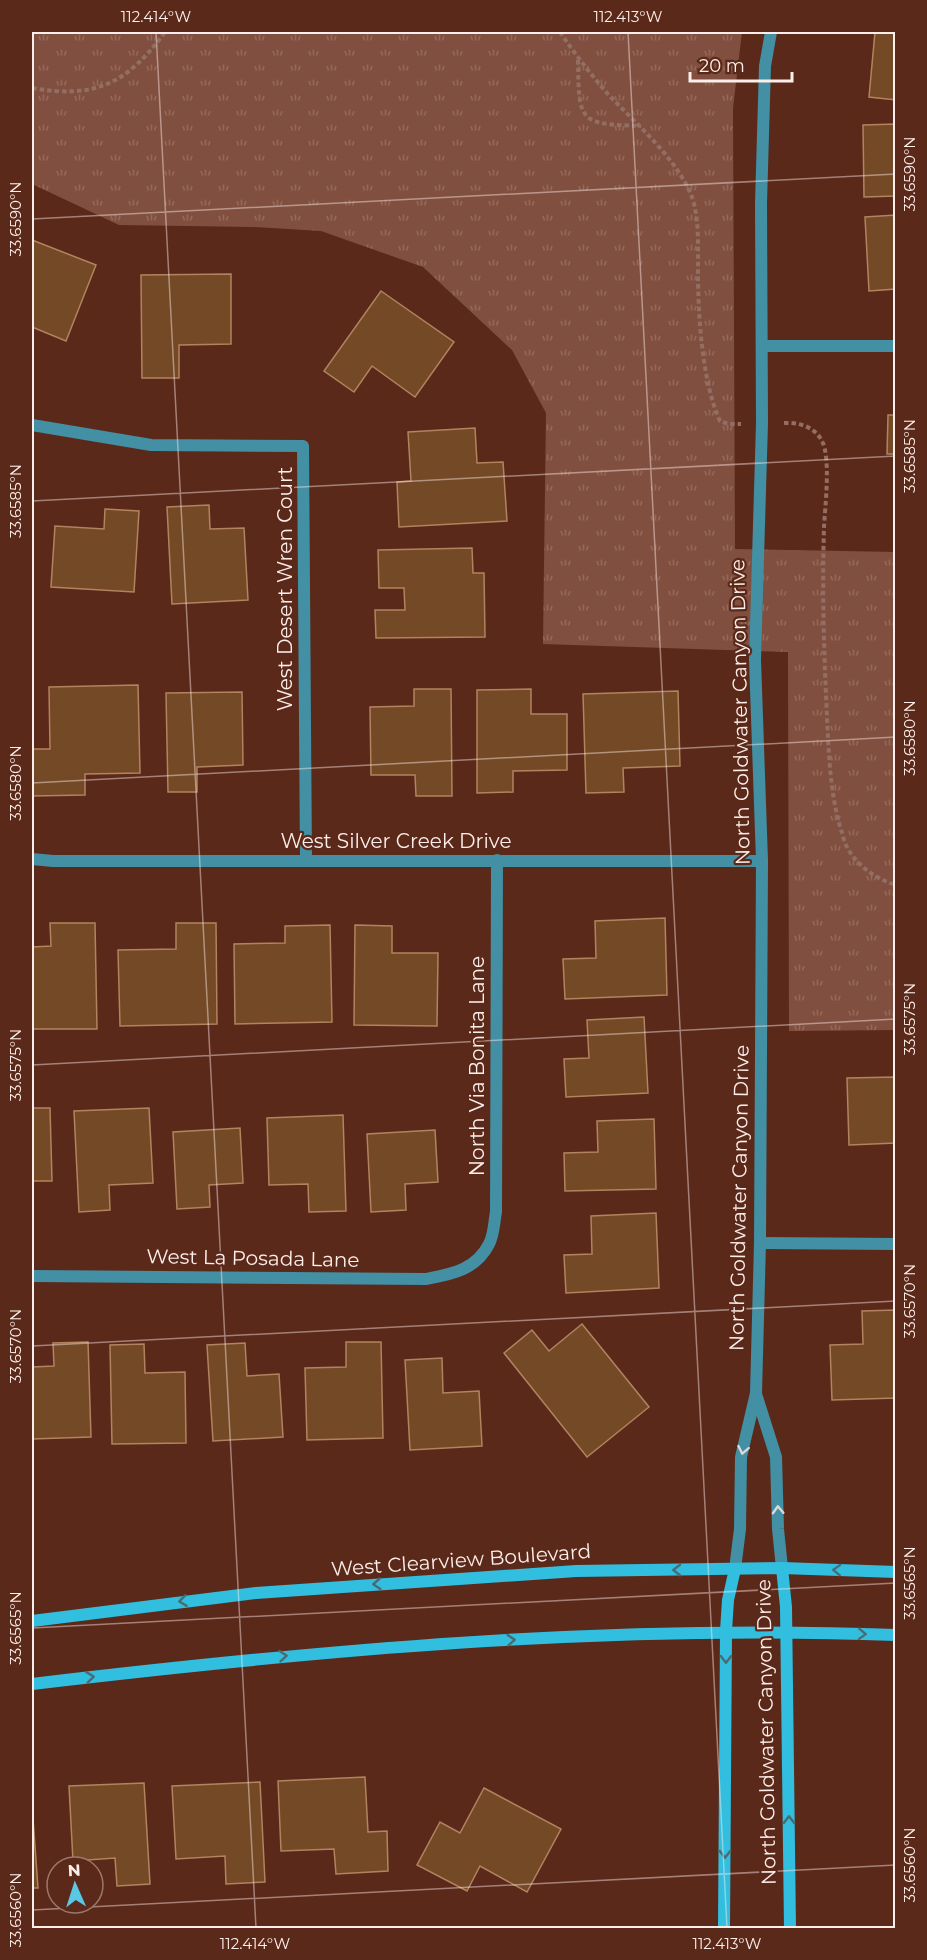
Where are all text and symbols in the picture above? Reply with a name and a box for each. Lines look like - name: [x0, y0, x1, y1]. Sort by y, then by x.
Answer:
- text: 112.414°W: [121, 7, 191, 26]
- text: 112.413°W: [593, 7, 663, 26]
- scale bar: [690, 45, 792, 83]
- text: 20 m: [699, 55, 745, 77]
- text: 33.6590°N: [900, 136, 919, 212]
- text: 33.6590°N: [6, 181, 25, 257]
- text: 33.6585°N: [900, 419, 919, 493]
- text: 33.6585°N: [6, 464, 25, 538]
- street label: West Desert Wren Court: [273, 467, 297, 711]
- street label: North Goldwater Canyon Drive: [725, 559, 755, 865]
- text: 33.6580°N: [900, 700, 919, 776]
- text: 33.6580°N: [6, 745, 25, 821]
- street label: West Silver Creek Drive: [281, 829, 511, 853]
- street label: North Via Bonita Lane: [465, 956, 489, 1176]
- text: 33.6575°N: [900, 983, 919, 1055]
- text: 33.6575°N: [6, 1029, 25, 1101]
- street label: North Goldwater Canyon Drive: [724, 1045, 754, 1351]
- street label: West La Posada Lane: [146, 1244, 360, 1272]
- text: 33.6570°N: [900, 1264, 919, 1338]
- text: 33.6570°N: [6, 1309, 25, 1383]
- one-way arrow: [737, 1445, 750, 1455]
- one-way arrow: [771, 1505, 784, 1514]
- street label: West Clearview Boulevard: [330, 1539, 592, 1581]
- text: 33.6565°N: [900, 1546, 919, 1620]
- one-way arrow: [672, 1564, 681, 1576]
- one-way arrow: [833, 1564, 842, 1576]
- one-way arrow: [373, 1577, 382, 1590]
- street label: North Goldwater Canyon Drive: [751, 1579, 781, 1885]
- text: 33.6565°N: [6, 1591, 25, 1665]
- one-way arrow: [179, 1595, 188, 1607]
- one-way arrow: [857, 1627, 866, 1640]
- one-way arrow: [507, 1633, 516, 1646]
- one-way arrow: [279, 1650, 288, 1663]
- one-way arrow: [720, 1654, 732, 1663]
- one-way arrow: [85, 1671, 94, 1684]
- one-way arrow: [783, 1816, 795, 1825]
- text: 33.6560°N: [900, 1827, 919, 1903]
- one-way arrow: [719, 1849, 731, 1858]
- north arrow: [45, 1855, 105, 1915]
- text: N: [67, 1861, 81, 1880]
- text: 33.6560°N: [6, 1872, 25, 1948]
- text: 112.414°W: [220, 1934, 290, 1953]
- text: 112.413°W: [692, 1934, 762, 1953]

